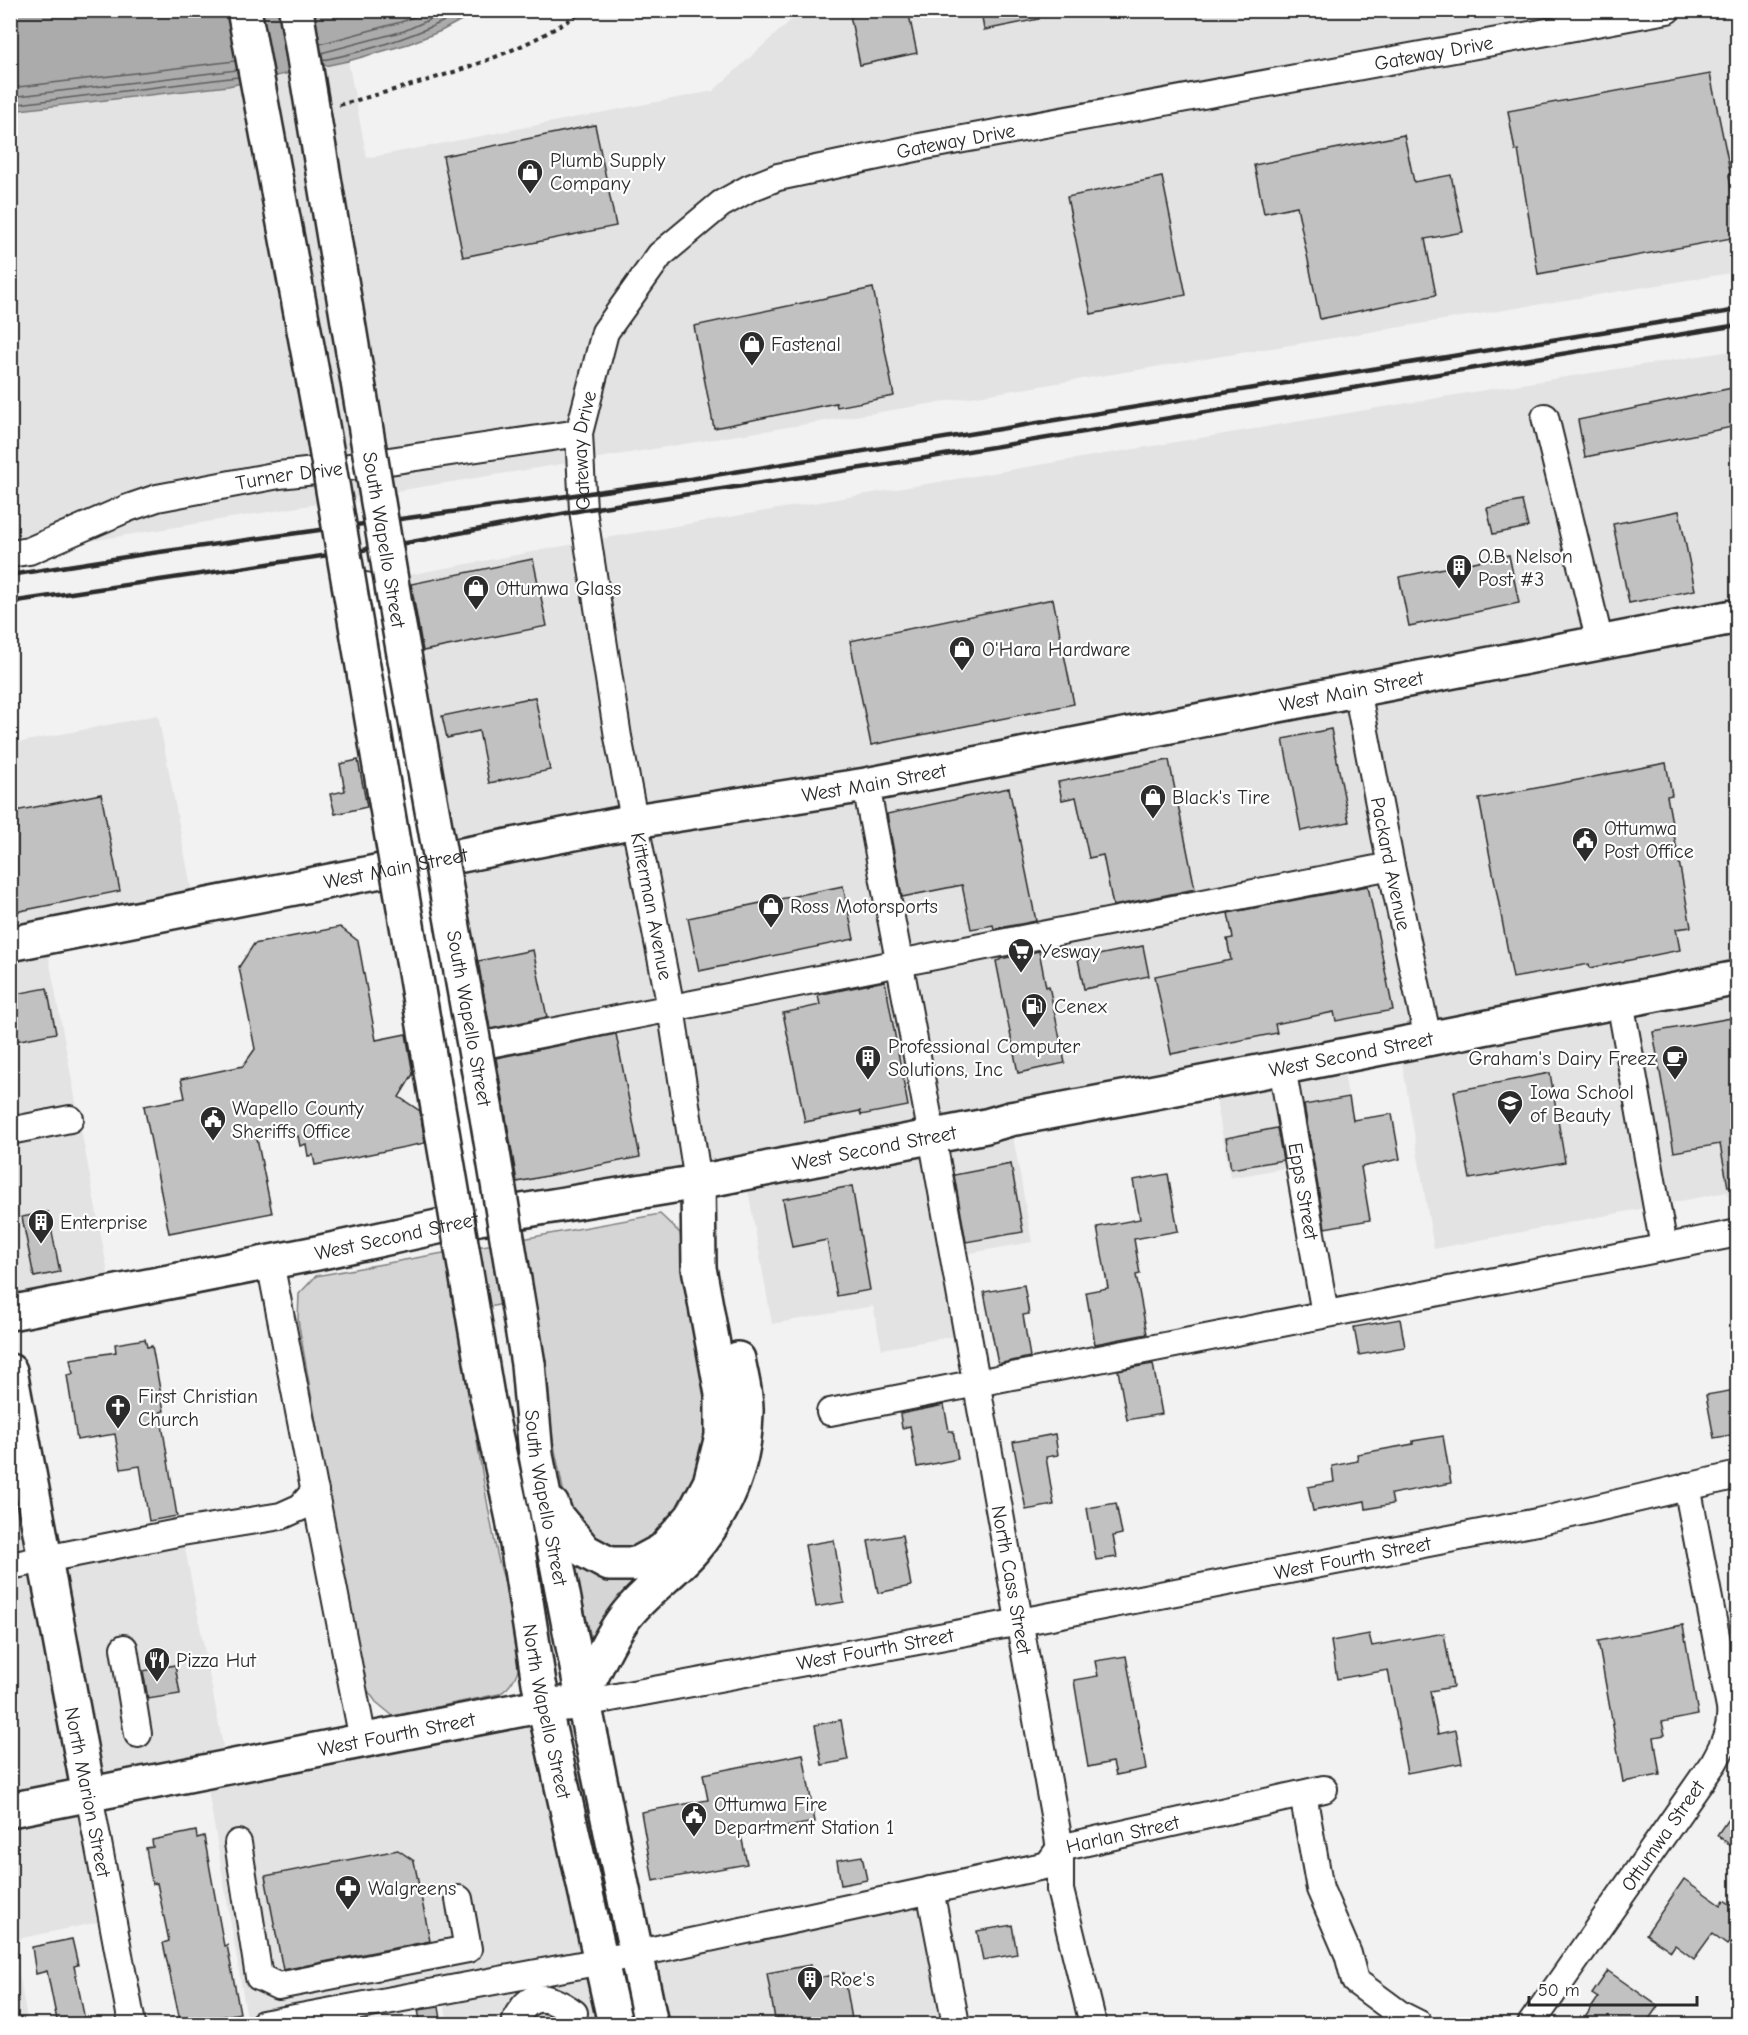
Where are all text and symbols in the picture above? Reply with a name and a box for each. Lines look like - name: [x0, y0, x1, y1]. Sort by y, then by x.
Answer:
- street label: Gateway Drive: [1372, 31, 1495, 75]
- street label: Gateway Drive: [894, 119, 1017, 164]
- place label: Plumb Supply Company: [550, 149, 666, 195]
- shop icon: Plumb Supply Company: [515, 157, 545, 195]
- shop icon: Fastenal: [737, 329, 767, 367]
- place label: Fastenal: [771, 333, 841, 356]
- street label: Gateway Drive: [568, 388, 601, 511]
- street label: South Wapello Street: [358, 450, 410, 631]
- street label: Turner Drive: [234, 457, 344, 495]
- place label: O.B. Nelson Post #3: [1478, 545, 1573, 591]
- building icon: O.B. Nelson Post #3: [1444, 552, 1474, 590]
- shop icon: Ottumwa Glass: [461, 573, 491, 611]
- place label: Ottumwa Glass: [496, 577, 621, 600]
- shop icon: O'Hara Hardware: [947, 634, 977, 672]
- place label: O'Hara Hardware: [982, 638, 1130, 661]
- street label: West Main Street: [1277, 666, 1427, 717]
- street label: West Main Street: [800, 758, 949, 807]
- shop icon: Black's Tire: [1138, 782, 1168, 820]
- place label: Black's Tire: [1172, 786, 1270, 809]
- street label: Packard Avenue: [1366, 795, 1415, 933]
- place label: Ottumwa Post Office: [1604, 817, 1694, 863]
- public building icon: Ottumwa Post Office: [1570, 825, 1600, 863]
- street label: Kitterman Avenue: [626, 830, 677, 982]
- street label: West Main Street: [322, 843, 471, 894]
- shop icon: Ross Motorsports: [756, 891, 786, 929]
- place label: Ross Motorsports: [790, 895, 938, 918]
- street label: South Wapello Street: [442, 929, 496, 1109]
- supermarket icon: Yesway: [1006, 936, 1036, 974]
- place label: Yesway: [1040, 940, 1100, 963]
- fuel station icon: Cenex: [1019, 991, 1049, 1029]
- place label: Cenex: [1054, 995, 1107, 1018]
- street label: West Second Street: [1267, 1027, 1436, 1082]
- place label: Professional Computer Solutions, Inc: [888, 1035, 1080, 1081]
- building icon: Professional Computer Solutions, Inc: [853, 1043, 883, 1081]
- cafe icon: Graham's Dairy Freez: [1660, 1043, 1690, 1081]
- place label: Graham's Dairy Freez: [1468, 1047, 1656, 1070]
- place label: Iowa School of Beauty: [1530, 1081, 1634, 1127]
- school or university icon: Iowa School of Beauty: [1495, 1088, 1525, 1126]
- place label: Wapello County Sheriffs Office: [232, 1097, 364, 1143]
- public building icon: Wapello County Sheriffs Office: [198, 1104, 228, 1142]
- street label: West Second Street: [790, 1121, 960, 1175]
- street label: Epps Street: [1283, 1141, 1323, 1243]
- building icon: Enterprise: [26, 1207, 56, 1245]
- street label: West Second Street: [313, 1207, 482, 1265]
- place label: Enterprise: [60, 1211, 148, 1234]
- place label: First Christian Church: [138, 1385, 258, 1431]
- church icon: First Christian Church: [103, 1392, 133, 1430]
- street label: South Wapello Street: [520, 1409, 572, 1589]
- street label: North Cass Street: [987, 1503, 1036, 1657]
- street label: West Fourth Street: [1272, 1532, 1434, 1585]
- street label: North Wapello Street: [518, 1622, 576, 1802]
- street label: West Fourth Street: [795, 1623, 957, 1675]
- restaurant icon: Pizza Hut: [142, 1645, 172, 1683]
- place label: Pizza Hut: [176, 1649, 257, 1672]
- street label: North Marion Street: [60, 1705, 116, 1880]
- street label: West Fourth Street: [316, 1708, 478, 1761]
- street label: Ottumwa Street: [1616, 1775, 1710, 1896]
- place label: Ottumwa Fire Department Station 1: [714, 1793, 894, 1839]
- public building icon: Ottumwa Fire Department Station 1: [679, 1800, 709, 1838]
- street label: Harlan Street: [1064, 1810, 1183, 1858]
- pharmacy icon: Walgreens: [333, 1873, 363, 1911]
- place label: Walgreens: [368, 1877, 456, 1900]
- building icon: Roe's: [795, 1964, 825, 2002]
- place label: Roe's: [830, 1968, 875, 1991]
- scale bar: [1529, 1969, 1697, 2007]
- text: 50 m: [1538, 1980, 1580, 2001]

